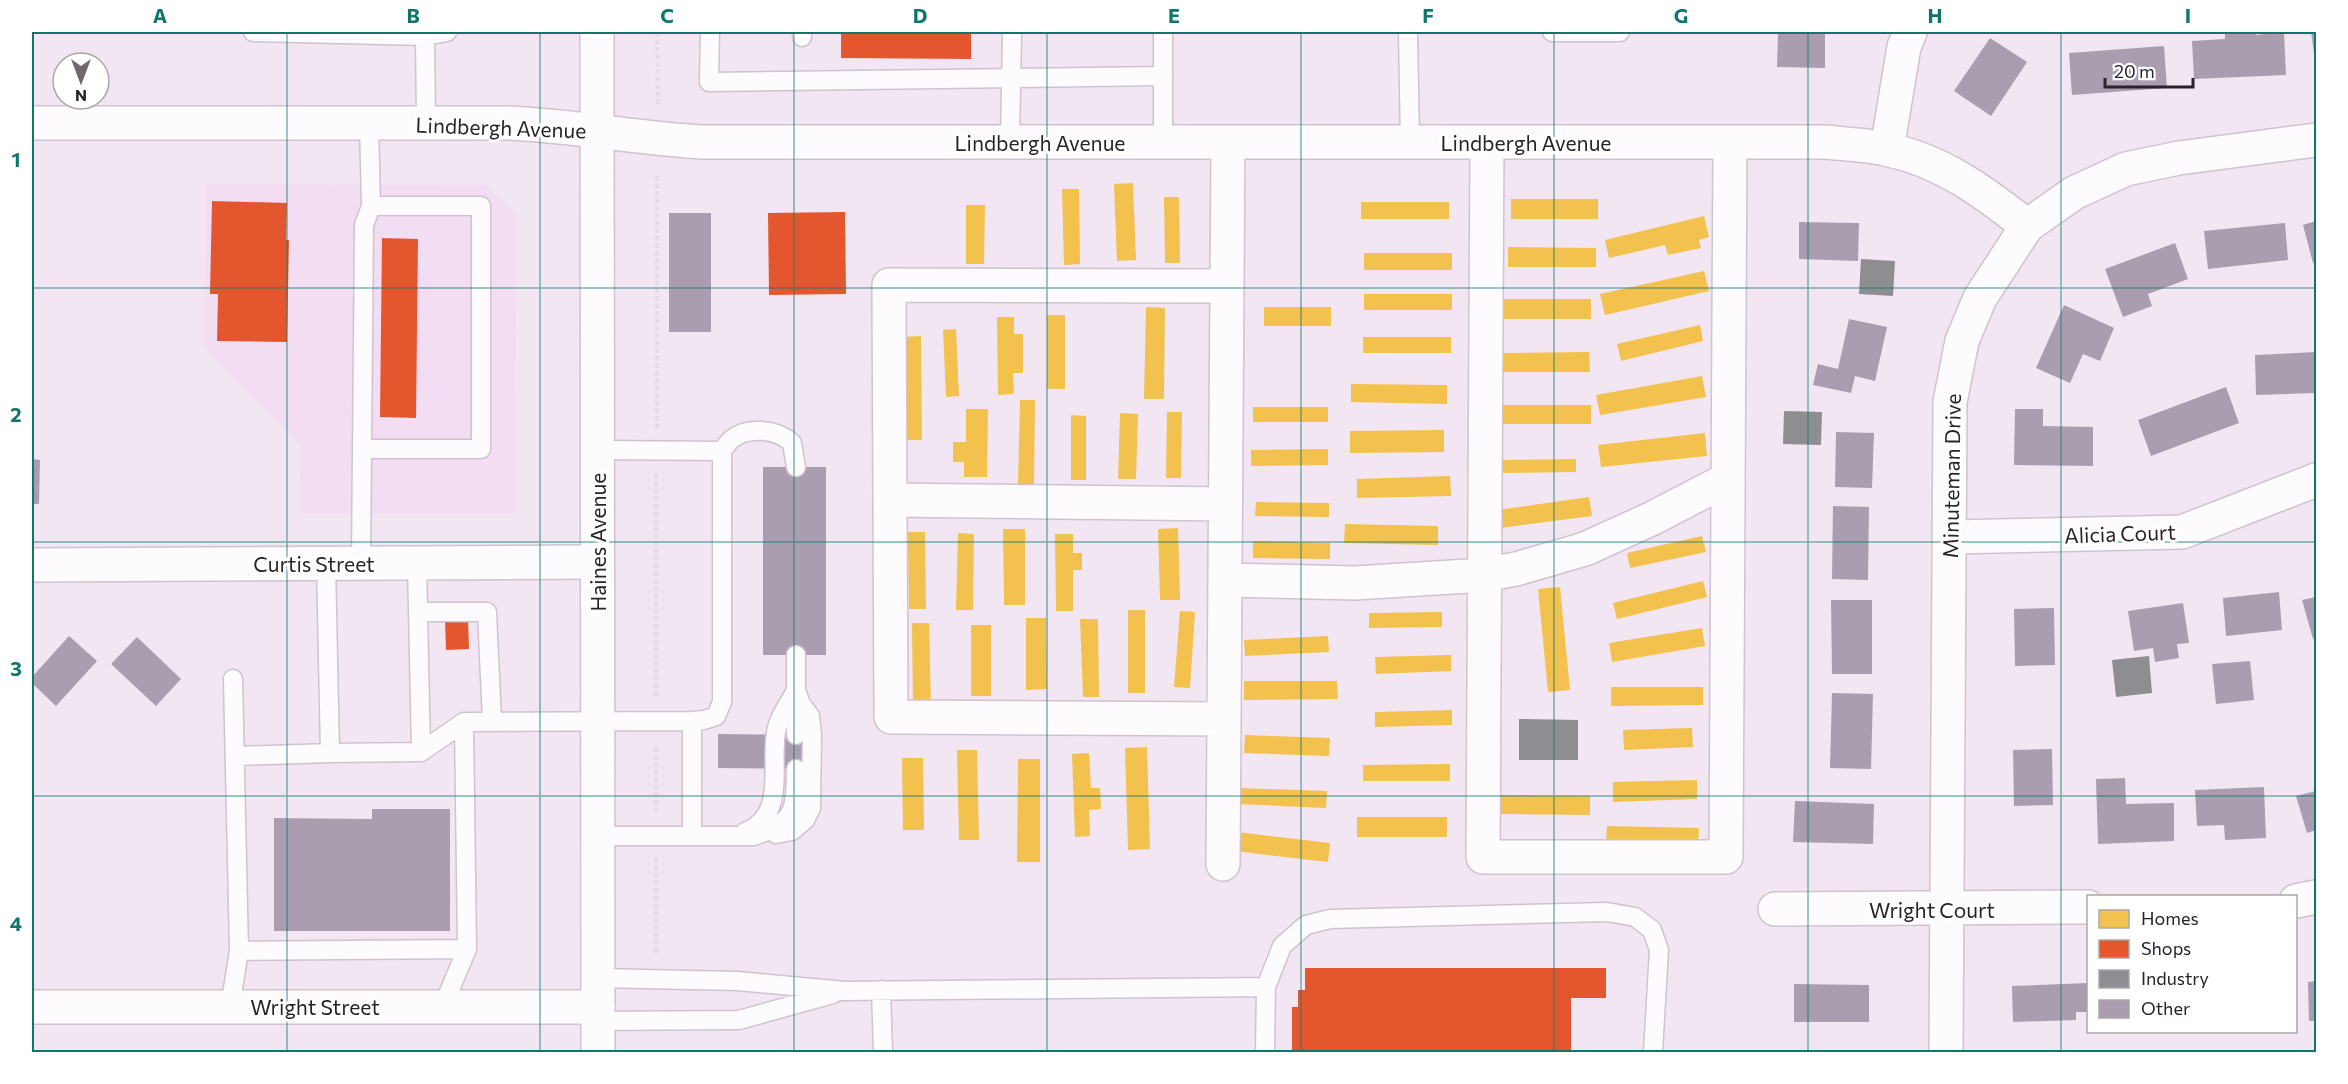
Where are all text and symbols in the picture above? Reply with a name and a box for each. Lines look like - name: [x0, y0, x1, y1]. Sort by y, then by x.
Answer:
- text: A: [153, 3, 167, 27]
- text: B: [406, 3, 420, 27]
- text: C: [660, 3, 674, 27]
- text: D: [913, 3, 927, 27]
- text: E: [1168, 3, 1180, 27]
- text: F: [1422, 3, 1434, 27]
- text: G: [1674, 3, 1688, 27]
- text: H: [1928, 3, 1943, 27]
- text: I: [2185, 3, 2191, 27]
- north arrow: [51, 51, 111, 111]
- scale bar: [2105, 51, 2194, 89]
- text: 20 m: [2114, 60, 2155, 82]
- text: N: [75, 87, 87, 106]
- street label: Lindbergh Avenue: [415, 112, 587, 142]
- street label: Lindbergh Avenue: [955, 130, 1125, 155]
- street label: Lindbergh Avenue: [1441, 130, 1611, 155]
- text: 1: [11, 147, 21, 171]
- street label: Minuteman Drive: [1937, 393, 1965, 559]
- text: 2: [10, 402, 22, 426]
- street label: Haines Avenue: [585, 473, 610, 611]
- street label: Alicia Court: [2064, 519, 2176, 547]
- street label: Curtis Street: [253, 551, 375, 576]
- text: 3: [10, 656, 22, 680]
- legend: [2087, 895, 2297, 1033]
- street label: Wright Court: [1869, 897, 1995, 922]
- text: Homes: [2141, 907, 2199, 929]
- text: 4: [10, 911, 22, 935]
- text: Shops: [2141, 937, 2191, 959]
- text: Industry: [2141, 967, 2209, 989]
- street label: Wright Street: [250, 994, 380, 1019]
- text: Other: [2141, 997, 2190, 1019]

